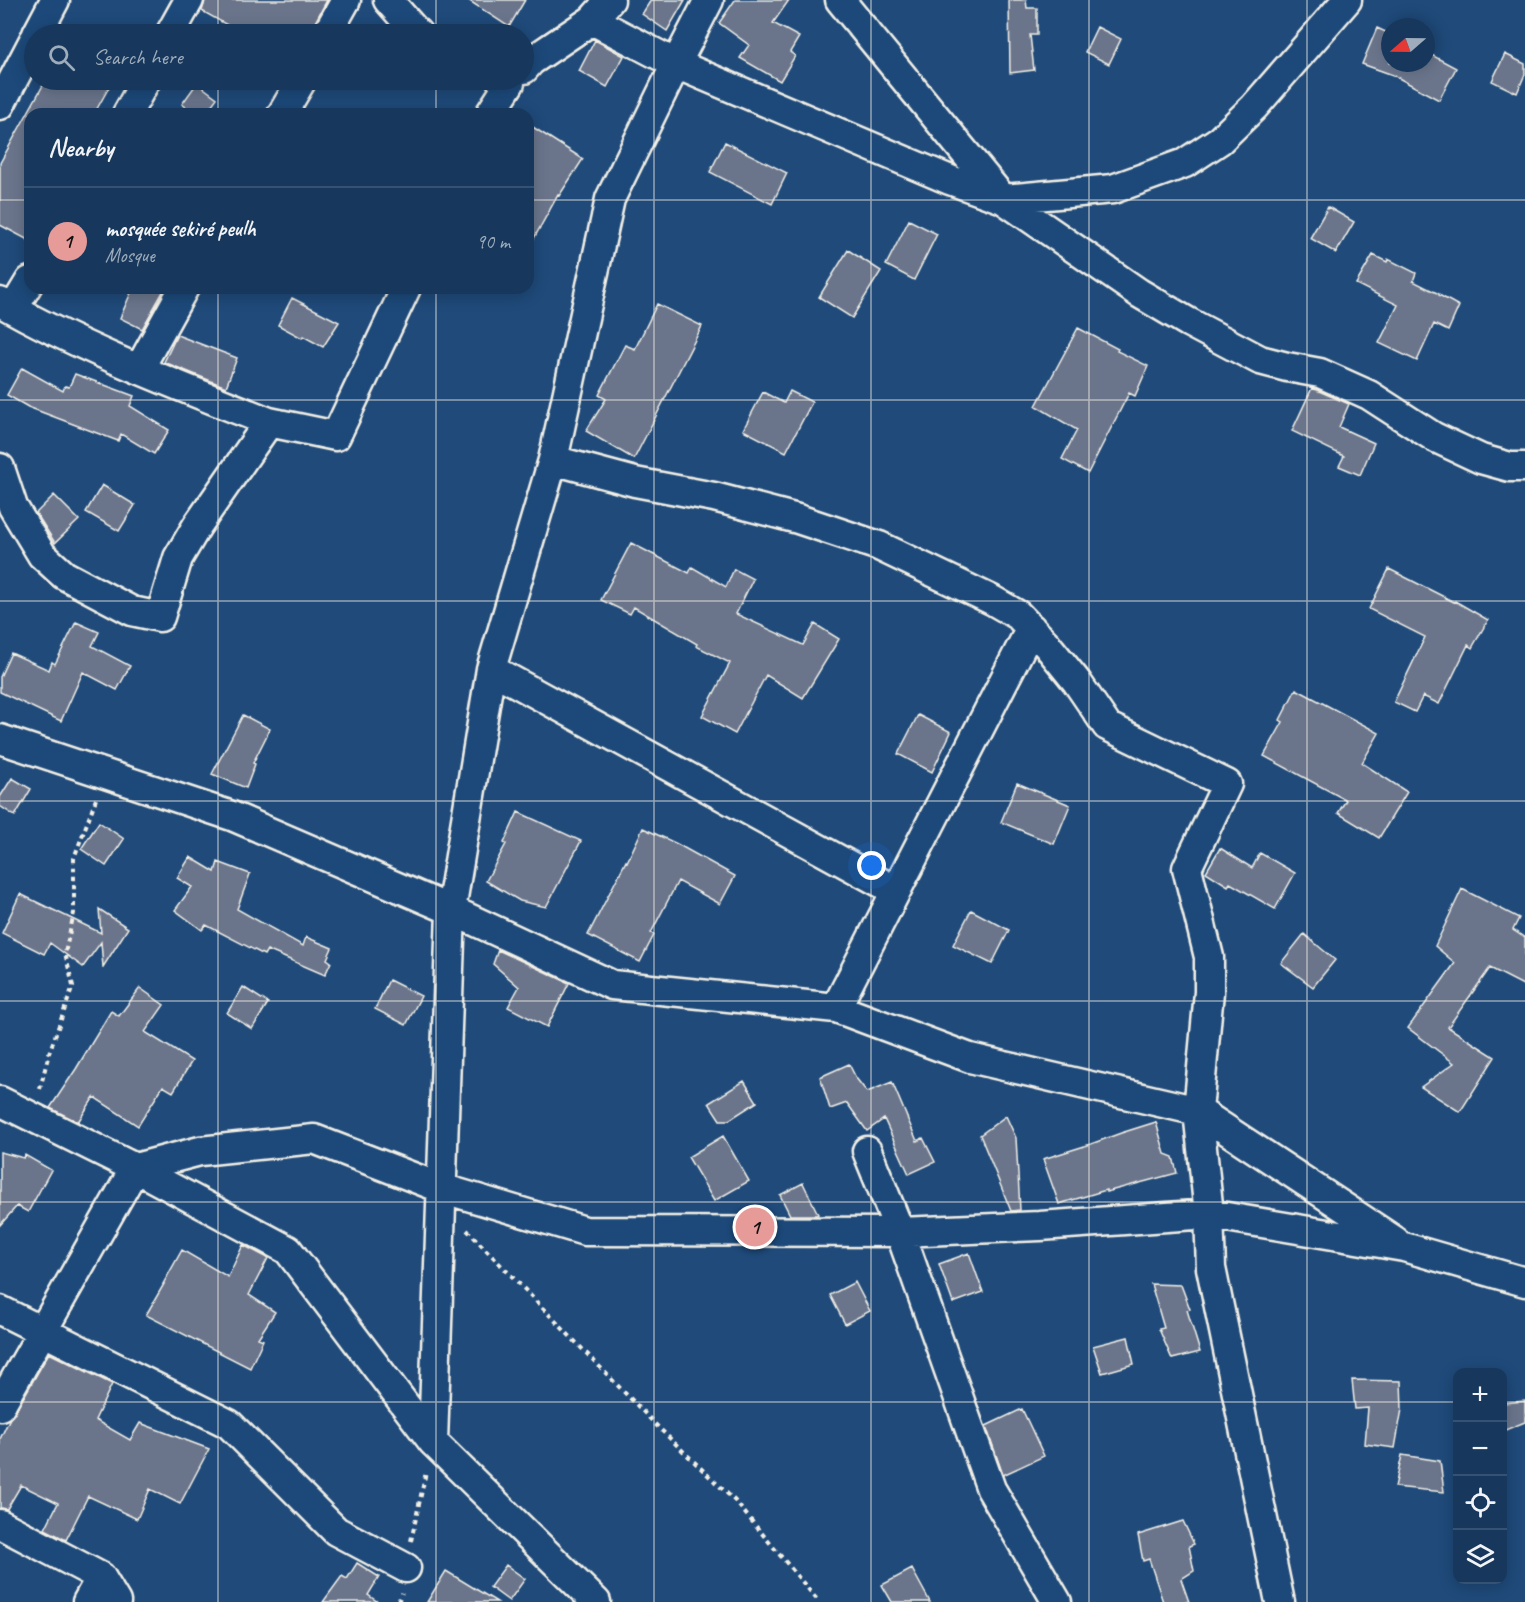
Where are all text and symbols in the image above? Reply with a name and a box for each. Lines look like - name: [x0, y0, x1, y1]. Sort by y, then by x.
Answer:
- north arrow: [1381, 18, 1435, 72]
- search box: [24, 24, 534, 90]
- icon: search: [45, 41, 78, 74]
- text: Search here: [93, 43, 183, 71]
- text: Nearby: [48, 131, 113, 164]
- text: mosquée sekiré peulh: [105, 215, 256, 243]
- text: 1: [63, 229, 72, 254]
- text: 90 m: [476, 229, 510, 254]
- text: Mosque: [105, 243, 155, 268]
- your location: [857, 851, 886, 880]
- pin: 1: [736, 1204, 774, 1250]
- map controls: [1453, 1368, 1507, 1584]
- button: +: [1453, 1368, 1507, 1422]
- button: −: [1453, 1422, 1507, 1476]
- button: locate: [1453, 1476, 1507, 1530]
- button: layers: [1453, 1530, 1507, 1584]

